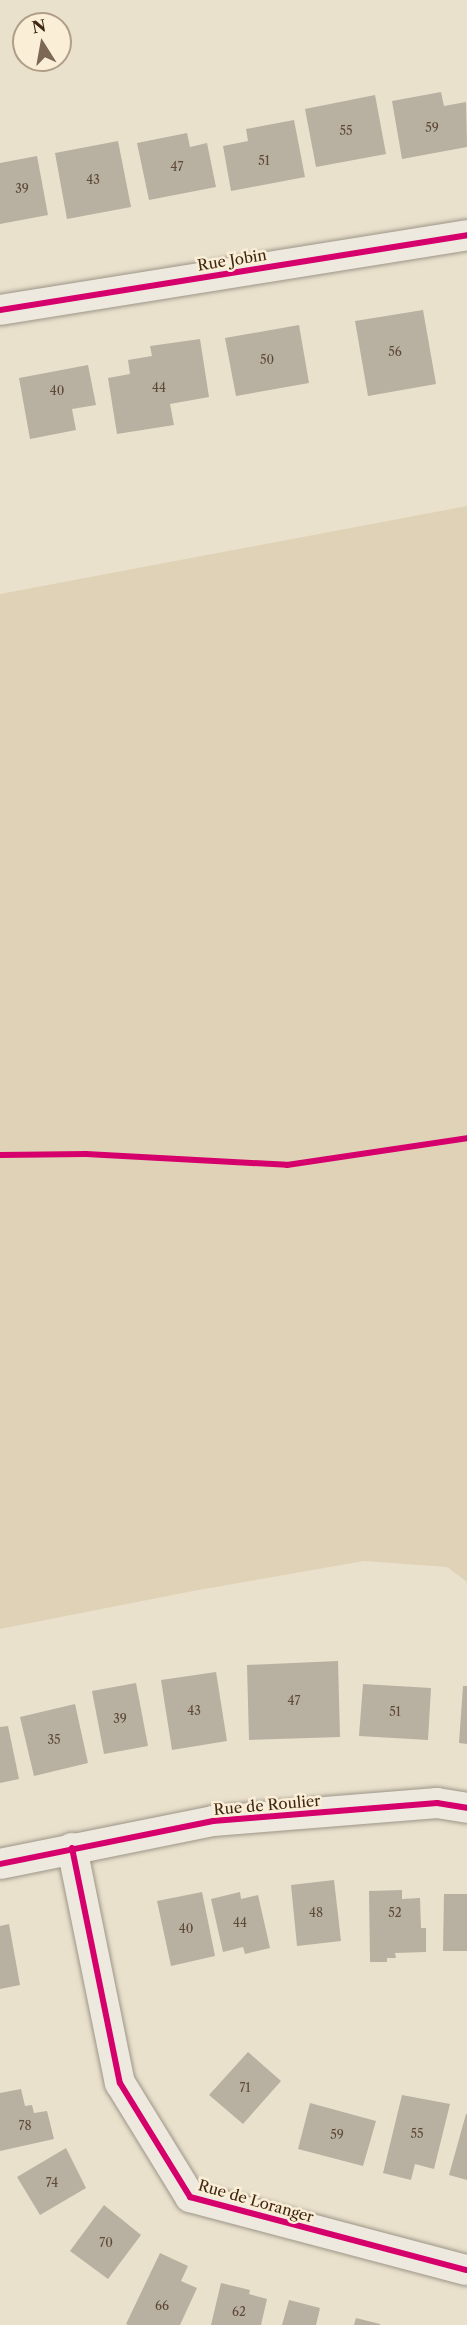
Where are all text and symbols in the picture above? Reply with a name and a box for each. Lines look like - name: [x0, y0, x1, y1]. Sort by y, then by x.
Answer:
- north arrow: [12, 12, 72, 72]
- text: N: [30, 15, 48, 37]
- house number: 59: [425, 121, 439, 135]
- house number: 55: [339, 124, 353, 138]
- house number: 51: [258, 154, 270, 168]
- house number: 47: [171, 160, 183, 174]
- house number: 43: [86, 173, 100, 187]
- house number: 39: [15, 182, 29, 196]
- street label: Rue Jobin: [196, 246, 268, 274]
- house number: 56: [388, 345, 402, 359]
- house number: 50: [260, 353, 274, 367]
- house number: 44: [152, 381, 166, 395]
- house number: 40: [50, 384, 64, 398]
- house number: 47: [288, 1694, 300, 1708]
- house number: 43: [187, 1704, 201, 1718]
- house number: 51: [389, 1705, 401, 1719]
- house number: 39: [113, 1712, 127, 1726]
- house number: 35: [47, 1733, 61, 1747]
- street label: Rue de Roulier: [213, 1791, 321, 1819]
- house number: 48: [309, 1906, 323, 1920]
- house number: 52: [388, 1906, 402, 1920]
- house number: 44: [233, 1916, 247, 1930]
- house number: 40: [179, 1922, 193, 1936]
- house number: 71: [240, 2081, 250, 2095]
- house number: 78: [18, 2119, 32, 2133]
- house number: 55: [410, 2127, 424, 2141]
- house number: 59: [330, 2128, 344, 2142]
- house number: 74: [46, 2176, 58, 2190]
- street label: Rue de Loranger: [196, 2176, 316, 2226]
- house number: 70: [99, 2236, 113, 2250]
- house number: 66: [155, 2299, 169, 2313]
- house number: 62: [232, 2305, 246, 2319]

